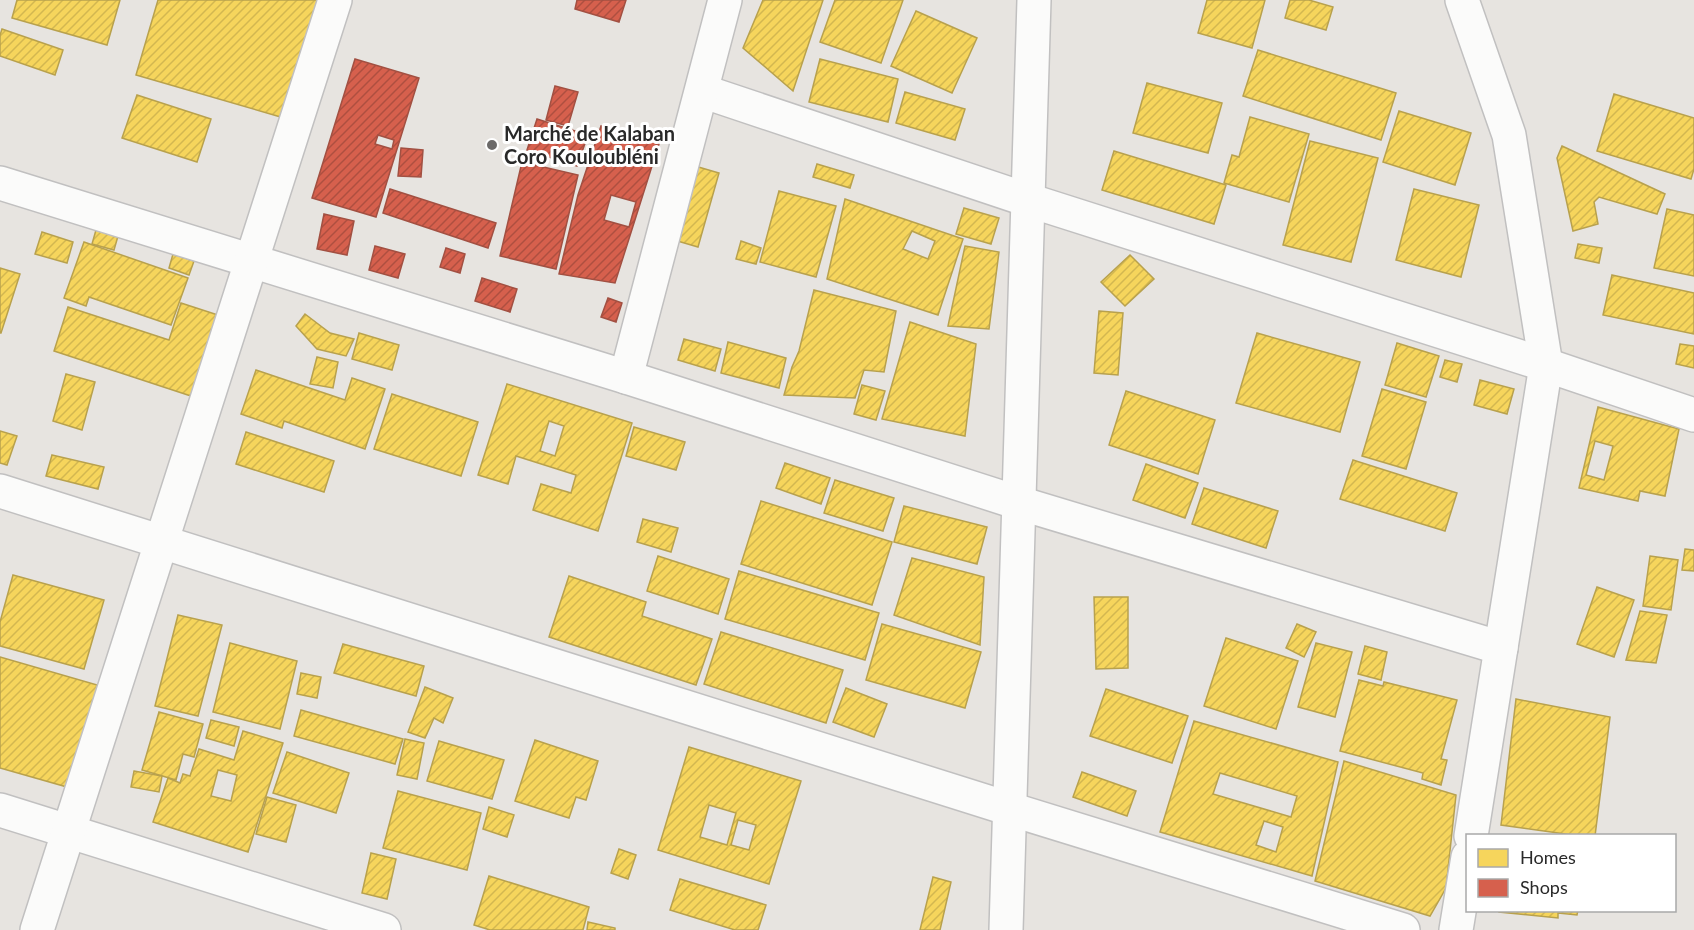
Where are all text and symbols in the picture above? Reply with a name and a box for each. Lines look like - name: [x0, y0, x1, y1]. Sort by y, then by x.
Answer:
- place label: Marché de Kalaban Coro Kouloubléni: [504, 121, 675, 168]
- marker: Marché de Kalaban Coro Kouloubléni: [485, 138, 499, 152]
- legend: [1466, 834, 1676, 912]
- text: Homes: [1520, 846, 1576, 868]
- text: Shops: [1520, 876, 1568, 898]

